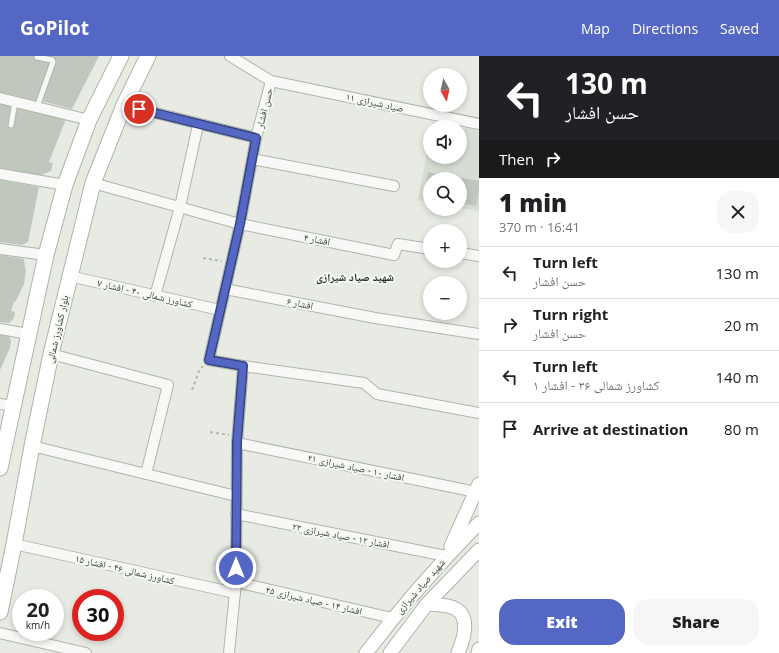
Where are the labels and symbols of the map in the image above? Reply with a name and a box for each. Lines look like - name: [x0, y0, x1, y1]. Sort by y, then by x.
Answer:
- north arrow: [423, 68, 467, 112]
- street label: حسن افشار: [252, 86, 276, 131]
- street label: صیاد شیرازی ۱۱: [345, 89, 405, 115]
- pin: [122, 92, 156, 126]
- street label: افشار ۴: [303, 230, 331, 248]
- district label: شهید صیاد شیرازی: [316, 269, 394, 285]
- street label: کشاورز شمالی ۴۰ - افشار ۷: [96, 275, 194, 311]
- street label: بلوار کشاورز شمالی: [42, 293, 72, 364]
- street label: افشار ۶: [286, 294, 314, 312]
- street label: افشار ۱۰ - صیاد شیرازی ۲۱: [306, 450, 406, 484]
- street label: افشار ۱۲ - صیاد شیرازی ۲۳: [291, 519, 391, 551]
- position arrow: [215, 547, 257, 589]
- street label: کشاورز شمالی ۴۶ - افشار ۱۵: [74, 551, 176, 587]
- street label: شهید صیاد شیرازی: [392, 555, 448, 617]
- street label: افشار ۱۴ - صیاد شیرازی ۲۵: [264, 582, 364, 618]
- speed limit sign: 30: [72, 589, 124, 641]

